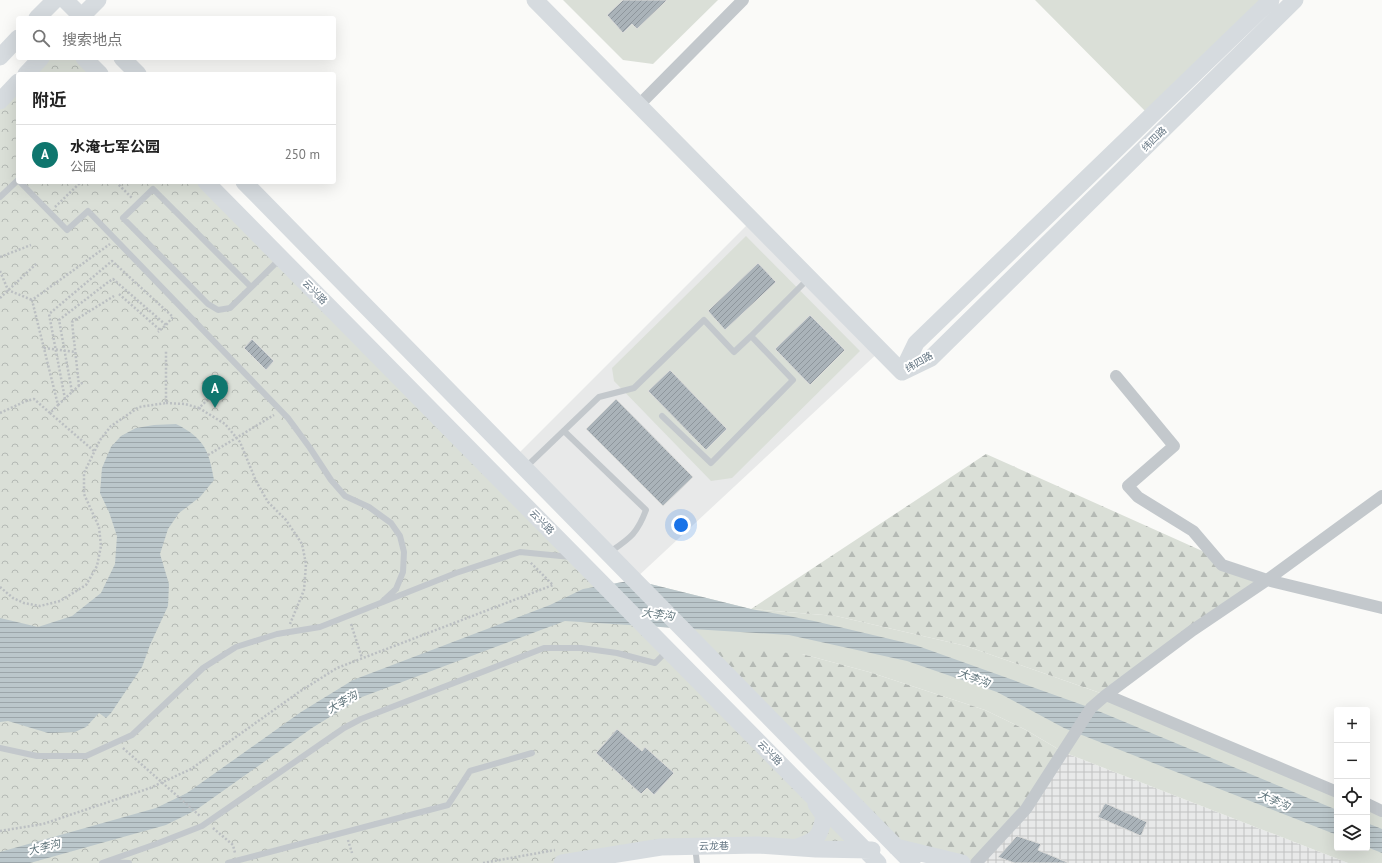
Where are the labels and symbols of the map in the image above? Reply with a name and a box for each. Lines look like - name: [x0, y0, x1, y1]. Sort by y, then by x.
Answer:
- street label: 纬四路: [1139, 124, 1169, 154]
- street label: 云兴路: [300, 277, 330, 307]
- street label: 纬四路: [903, 349, 935, 375]
- pin: A: [202, 375, 228, 408]
- street label: 云兴路: [527, 507, 557, 537]
- your location: [671, 515, 691, 535]
- water label: 大李沟: [641, 605, 676, 623]
- water label: 大李沟: [956, 666, 993, 691]
- water label: 大李沟: [324, 687, 361, 716]
- street label: 云兴路: [755, 738, 785, 768]
- water label: 大李沟: [1256, 787, 1293, 814]
- water label: 大李沟: [26, 836, 63, 858]
- street label: 云龙巷: [699, 839, 729, 853]

